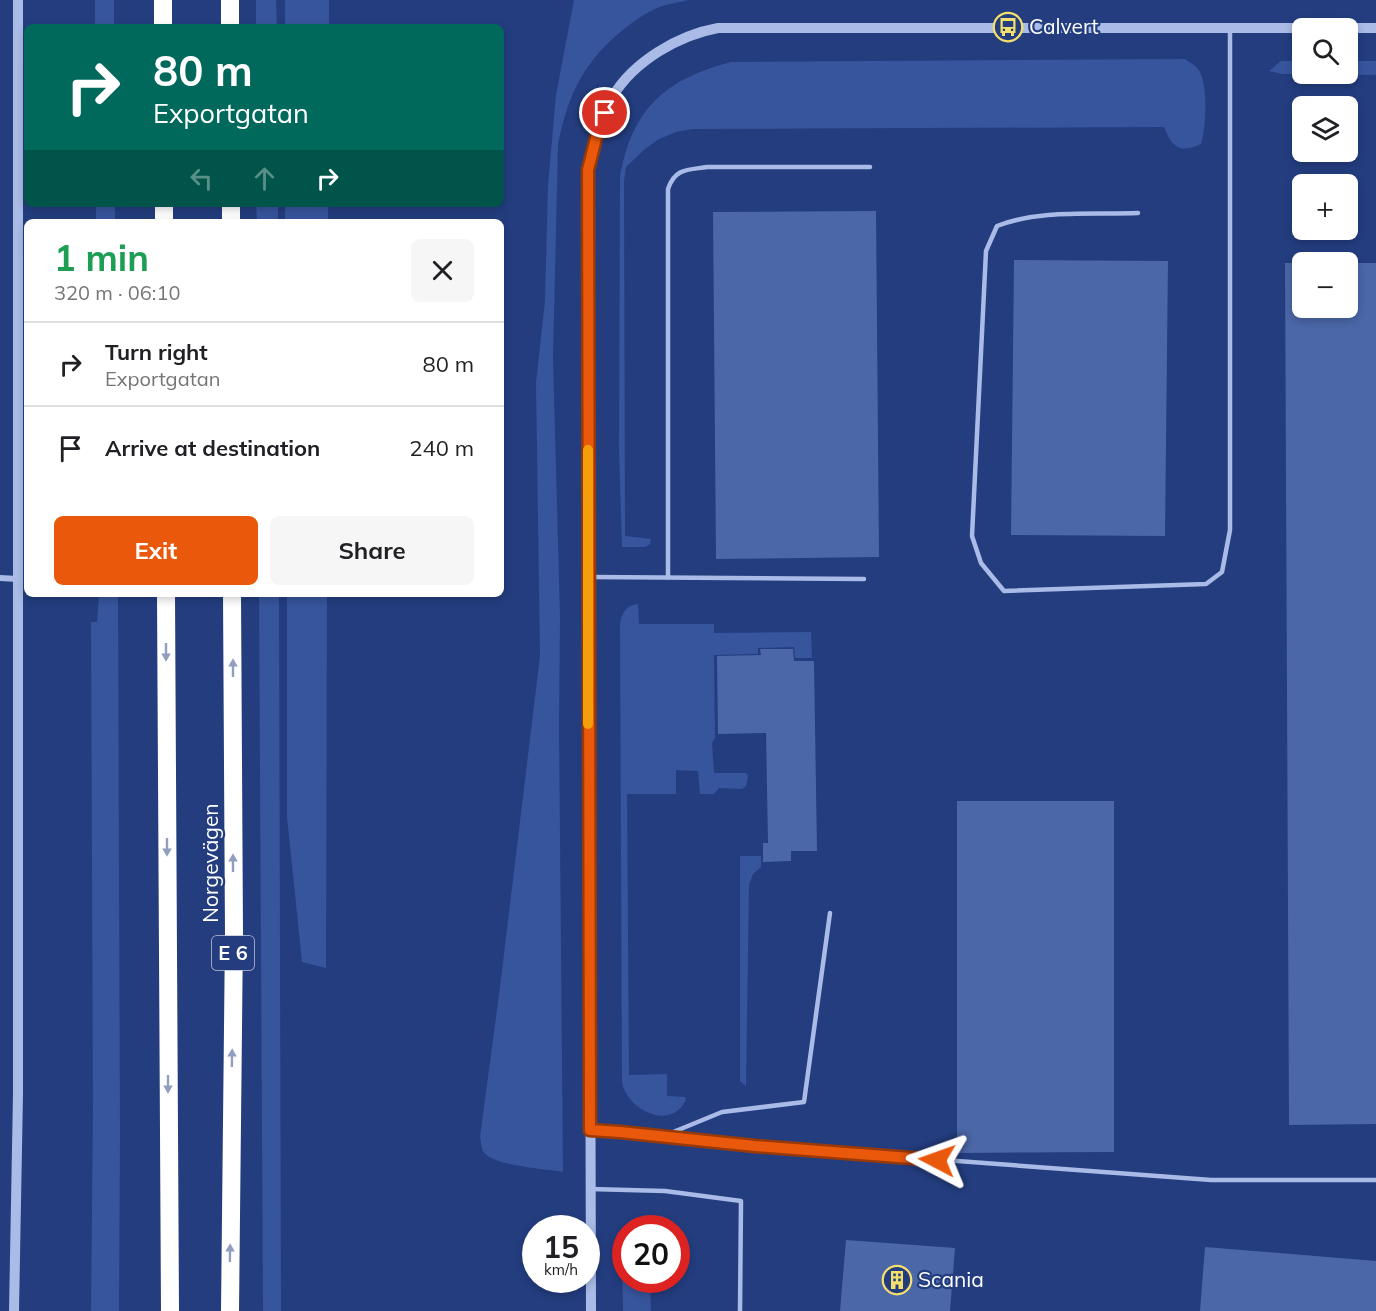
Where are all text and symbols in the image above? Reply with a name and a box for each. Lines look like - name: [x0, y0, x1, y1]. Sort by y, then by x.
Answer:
- bus stop icon: Calvert: [992, 11, 1024, 43]
- place label: Calvert: [1029, 13, 1099, 39]
- map controls: [1292, 18, 1358, 318]
- button: search: [1292, 18, 1358, 84]
- text: 80 m: [153, 44, 253, 97]
- icon: right: [54, 48, 132, 126]
- pin: [579, 87, 630, 138]
- text: Exportgatan: [153, 96, 309, 130]
- icon: arrive: [588, 96, 621, 129]
- button: layers: [1292, 96, 1358, 162]
- icon: left: [185, 162, 218, 195]
- icon: ahead: [248, 162, 281, 195]
- icon: right: [311, 162, 344, 195]
- button: +: [1292, 174, 1358, 240]
- text: 1 min: [54, 235, 149, 280]
- button: close: [411, 239, 474, 302]
- button: −: [1292, 252, 1358, 318]
- text: 320 m · 06:10: [54, 280, 180, 305]
- text: Turn right: [105, 338, 208, 366]
- icon: right: [54, 348, 87, 381]
- text: 80 m: [423, 350, 474, 378]
- text: Exportgatan: [105, 366, 220, 391]
- icon: arrive: [54, 432, 87, 465]
- text: Arrive at destination: [105, 434, 320, 462]
- text: 240 m: [409, 434, 474, 462]
- button: Exit: [54, 516, 258, 585]
- button: Share: [270, 516, 474, 585]
- one-way arrow: [161, 643, 171, 662]
- one-way arrow: [228, 658, 238, 677]
- street label: Norgevägen: [197, 803, 223, 923]
- one-way arrow: [162, 838, 172, 857]
- one-way arrow: [228, 853, 238, 872]
- road number: E 6: [212, 936, 254, 970]
- one-way arrow: [228, 1048, 237, 1067]
- one-way arrow: [163, 1075, 173, 1094]
- position arrow: [905, 1128, 969, 1192]
- speed limit sign: 20: [612, 1215, 690, 1293]
- text: 15: [543, 1228, 579, 1266]
- one-way arrow: [226, 1243, 235, 1262]
- text: km/h: [544, 1260, 578, 1279]
- building icon: Scania: [881, 1264, 913, 1296]
- place label: Scania: [918, 1266, 984, 1292]

